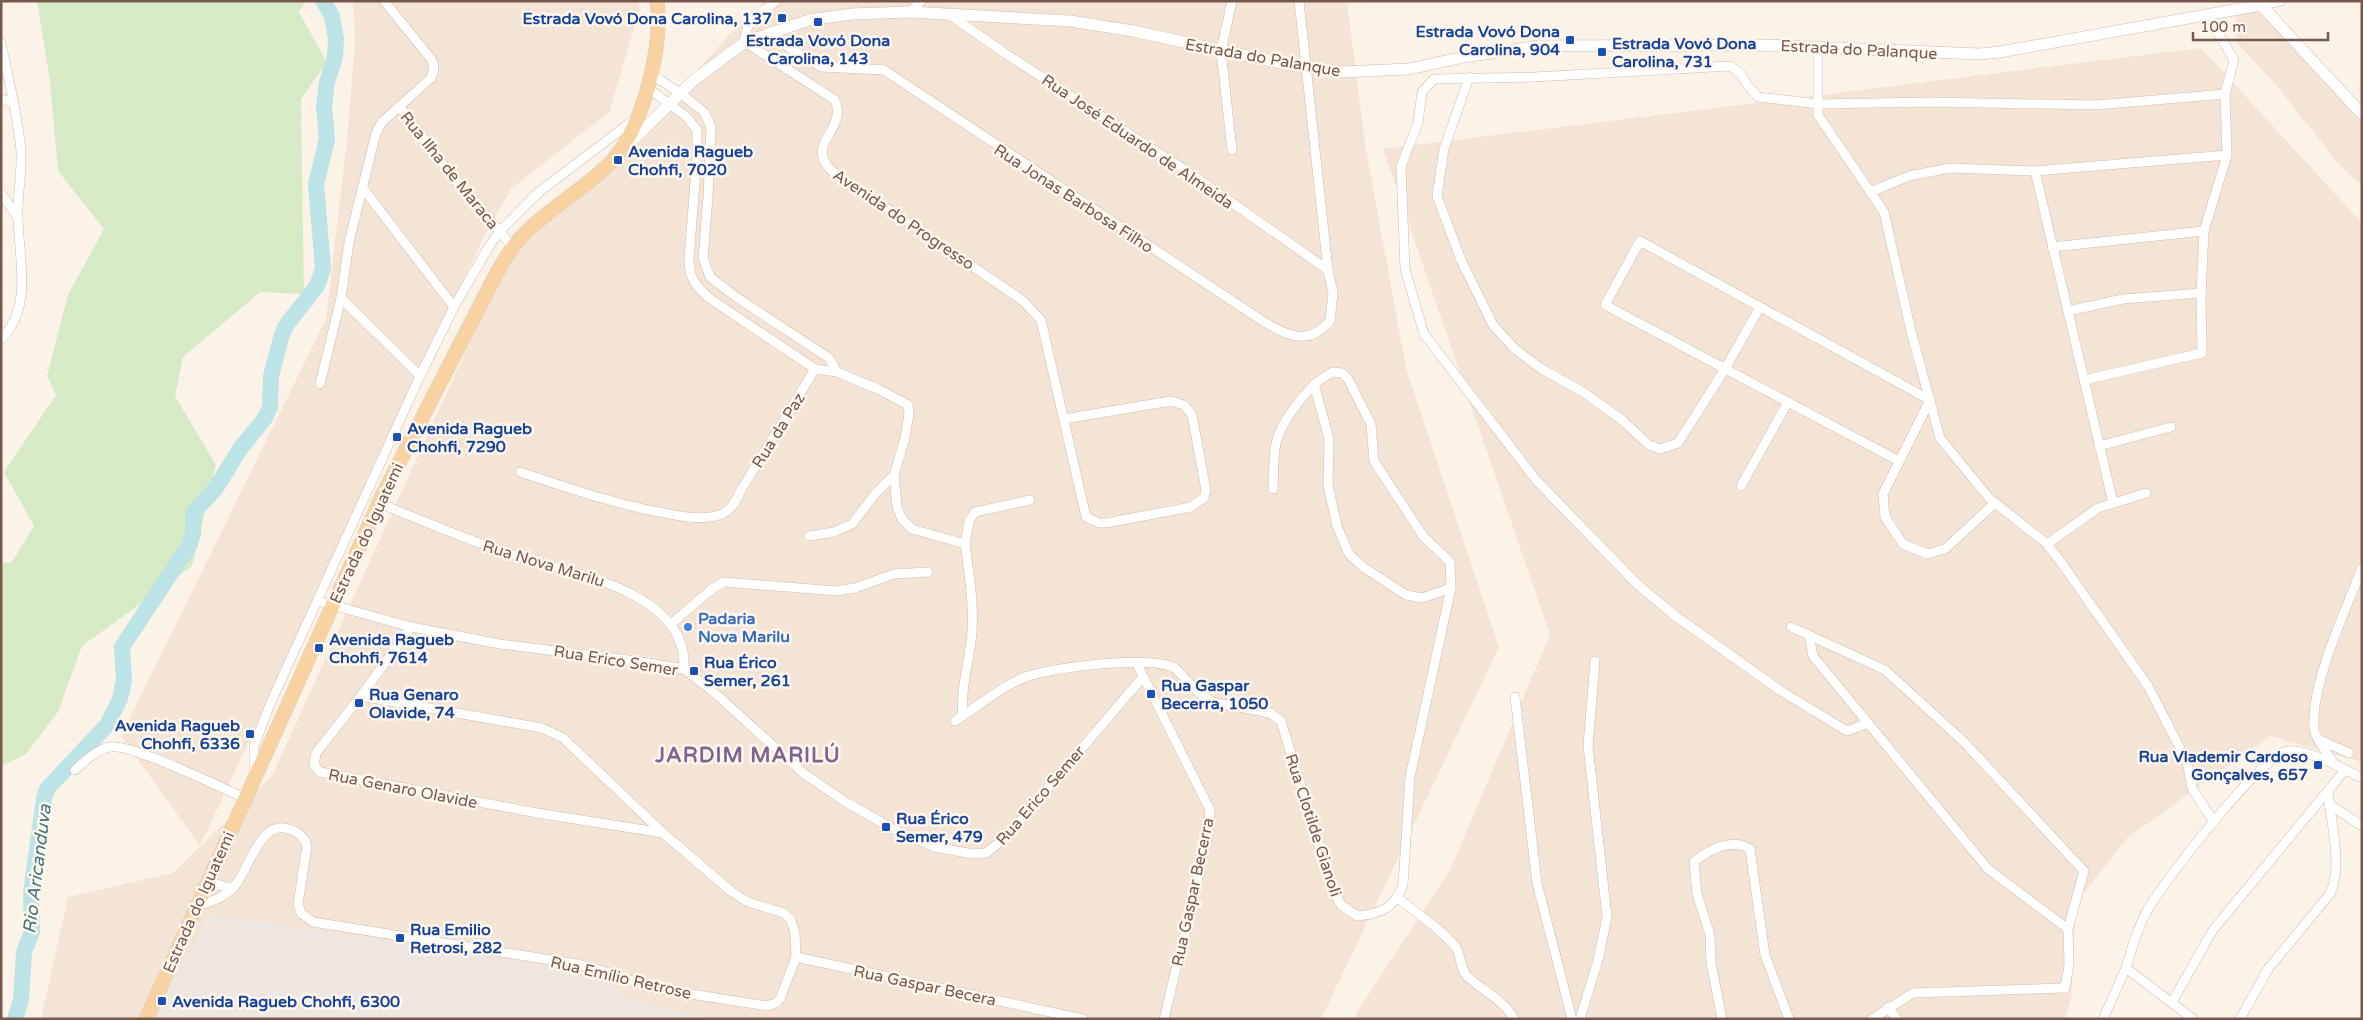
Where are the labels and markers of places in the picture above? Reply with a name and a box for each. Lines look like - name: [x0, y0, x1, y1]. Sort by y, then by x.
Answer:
- place label: Estrada Vovó Dona Carolina, 137: [522, 9, 772, 29]
- marker: Estrada Vovó Dona Carolina, 137: [776, 12, 788, 24]
- marker: Estrada Vovó Dona Carolina, 143: [812, 16, 824, 28]
- place label: Estrada Vovó Dona Carolina, 904: [1416, 22, 1560, 60]
- place label: Estrada Vovó Dona Carolina, 143: [746, 31, 890, 69]
- marker: Estrada Vovó Dona Carolina, 904: [1564, 34, 1576, 46]
- place label: Estrada Vovó Dona Carolina, 731: [1612, 34, 1756, 72]
- marker: Estrada Vovó Dona Carolina, 731: [1596, 46, 1608, 58]
- place label: Avenida Ragueb Chohfi, 7020: [628, 142, 753, 180]
- marker: Avenida Ragueb Chohfi, 7020: [612, 154, 624, 166]
- place label: Avenida Ragueb Chohfi, 7290: [407, 419, 532, 457]
- marker: Avenida Ragueb Chohfi, 7290: [391, 431, 403, 443]
- place label: Padaria Nova Marilu: [698, 609, 790, 647]
- marker: Padaria Nova Marilu: [682, 621, 694, 633]
- place label: Avenida Ragueb Chohfi, 7614: [329, 630, 454, 668]
- marker: Avenida Ragueb Chohfi, 7614: [313, 642, 325, 654]
- place label: Rua Érico Semer, 261: [704, 653, 791, 691]
- marker: Rua Érico Semer, 261: [688, 665, 700, 677]
- place label: Rua Gaspar Becerra, 1050: [1161, 676, 1268, 714]
- place label: Rua Genaro Olavide, 74: [369, 685, 459, 723]
- marker: Rua Gaspar Becerra, 1050: [1145, 688, 1157, 700]
- marker: Rua Genaro Olavide, 74: [353, 697, 365, 709]
- place label: Avenida Ragueb Chohfi, 6336: [115, 716, 240, 754]
- marker: Avenida Ragueb Chohfi, 6336: [244, 728, 256, 740]
- place label: Rua Vlademir Cardoso Gonçalves, 657: [2138, 747, 2308, 785]
- marker: Rua Vlademir Cardoso Gonçalves, 657: [2312, 759, 2324, 771]
- place label: Rua Érico Semer, 479: [896, 809, 983, 847]
- marker: Rua Érico Semer, 479: [880, 821, 892, 833]
- place label: Rua Emilio Retrosi, 282: [410, 920, 502, 958]
- marker: Rua Emilio Retrosi, 282: [394, 932, 406, 944]
- place label: Avenida Ragueb Chohfi, 6300: [172, 992, 400, 1012]
- marker: Avenida Ragueb Chohfi, 6300: [156, 995, 168, 1007]

